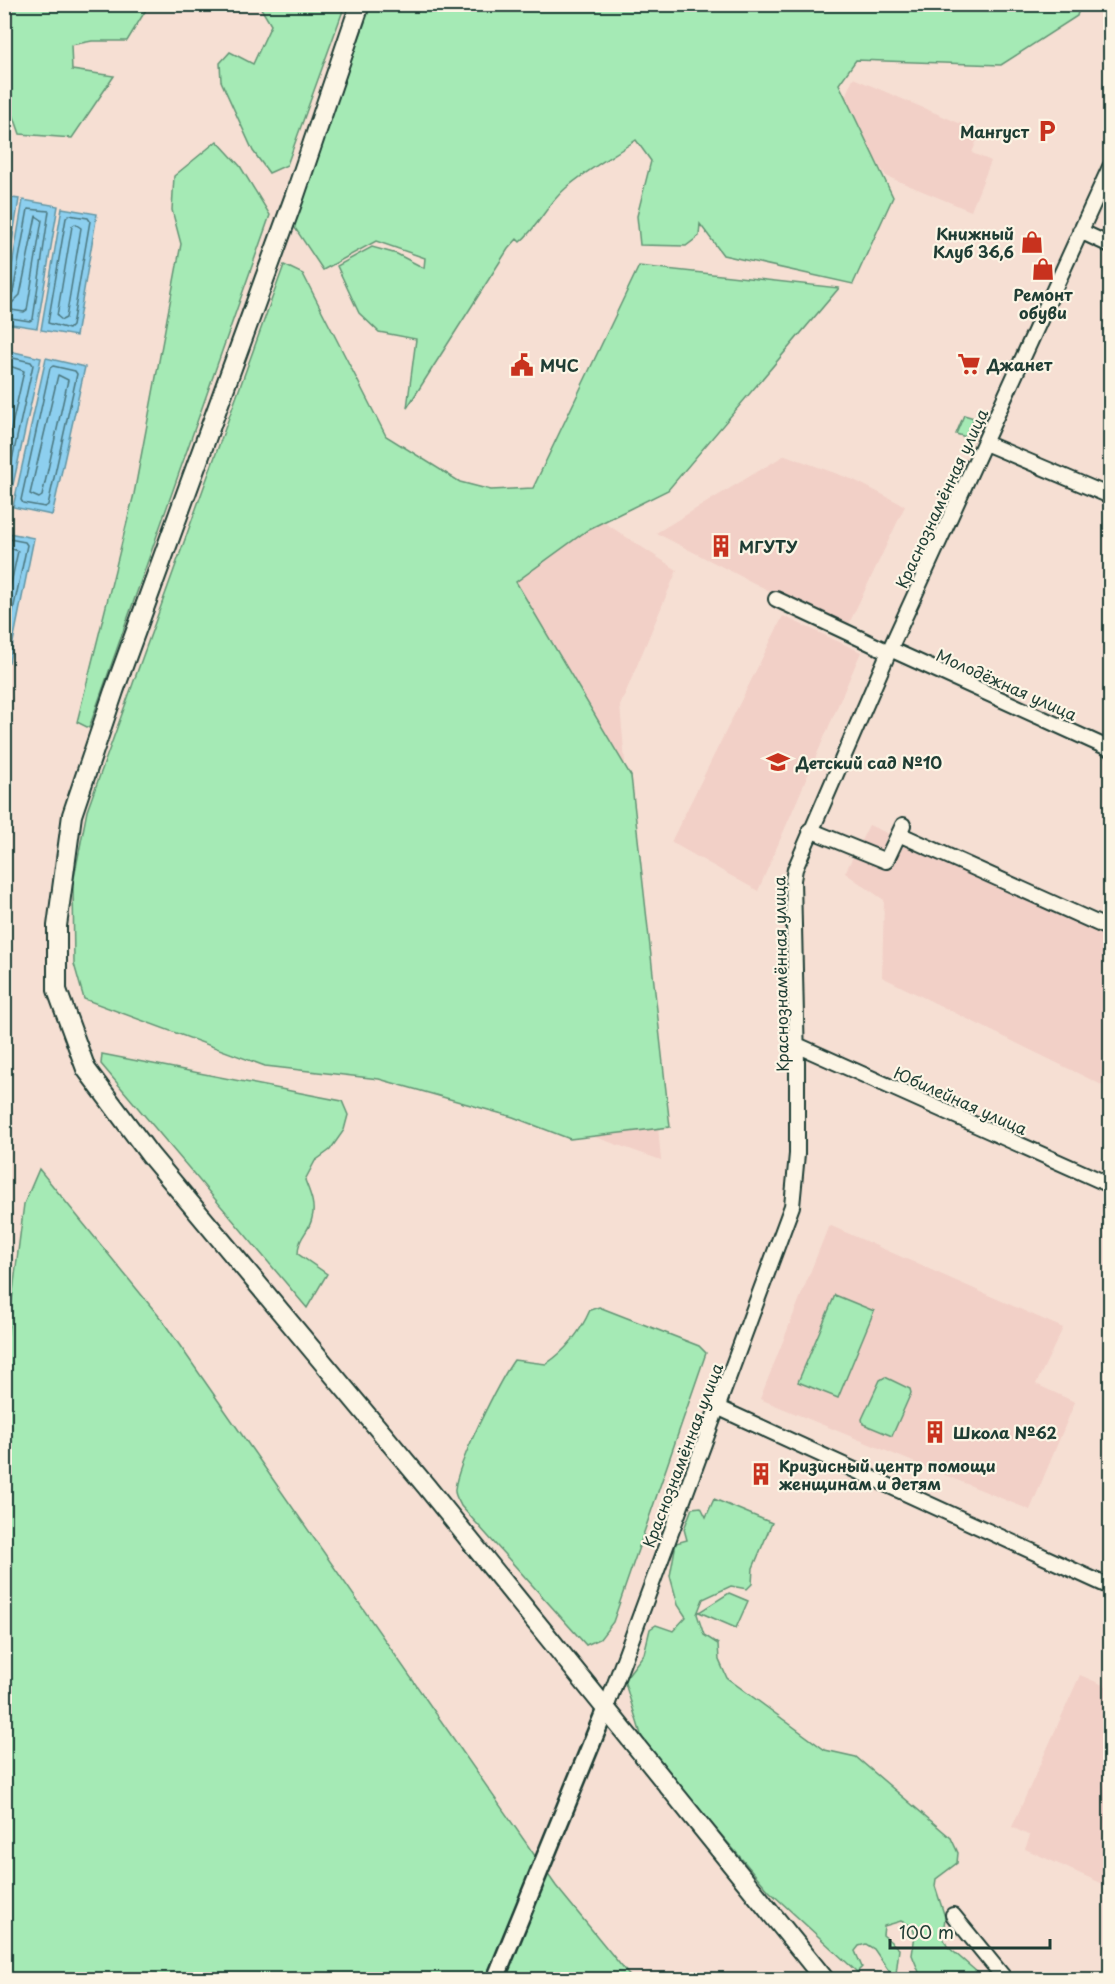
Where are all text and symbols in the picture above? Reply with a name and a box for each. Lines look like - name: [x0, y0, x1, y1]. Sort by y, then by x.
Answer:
- parking icon: Мангуст: [1034, 118, 1060, 144]
- place label: Мангуст: [960, 119, 1030, 143]
- place label: Книжный Клуб 36,6: [933, 221, 1014, 263]
- shop icon: Книжный Клуб 36,6: [1019, 229, 1045, 255]
- shop icon: Ремонт обуви: [1030, 256, 1056, 282]
- place label: Ремонт обуви: [1013, 282, 1073, 324]
- supermarket icon: Джанет: [956, 351, 982, 377]
- public building icon: МЧС: [509, 352, 535, 378]
- place label: Джанет: [986, 352, 1053, 376]
- place label: МЧС: [540, 353, 579, 377]
- street label: Краснознамённая улица: [889, 404, 993, 592]
- building icon: МГУТУ: [708, 533, 734, 559]
- place label: МГУТУ: [739, 534, 798, 558]
- street label: Молодёжная улица: [933, 642, 1081, 726]
- school or university icon: Детский сад №10: [765, 749, 791, 775]
- place label: Детский сад №10: [795, 750, 942, 774]
- street label: Краснознамённая улица: [766, 876, 794, 1072]
- street label: Юбилейная улица: [890, 1060, 1032, 1140]
- street label: Краснознамённая улица: [636, 1359, 728, 1551]
- building icon: Школа №62: [922, 1419, 948, 1445]
- place label: Школа №62: [953, 1420, 1057, 1444]
- place label: Кризисный центр помощи женщинам и детям: [779, 1453, 996, 1495]
- building icon: Кризисный центр помощи женщинам и детям: [748, 1461, 774, 1487]
- scale bar: [890, 1912, 1050, 1950]
- text: 100 m: [899, 1918, 954, 1945]

